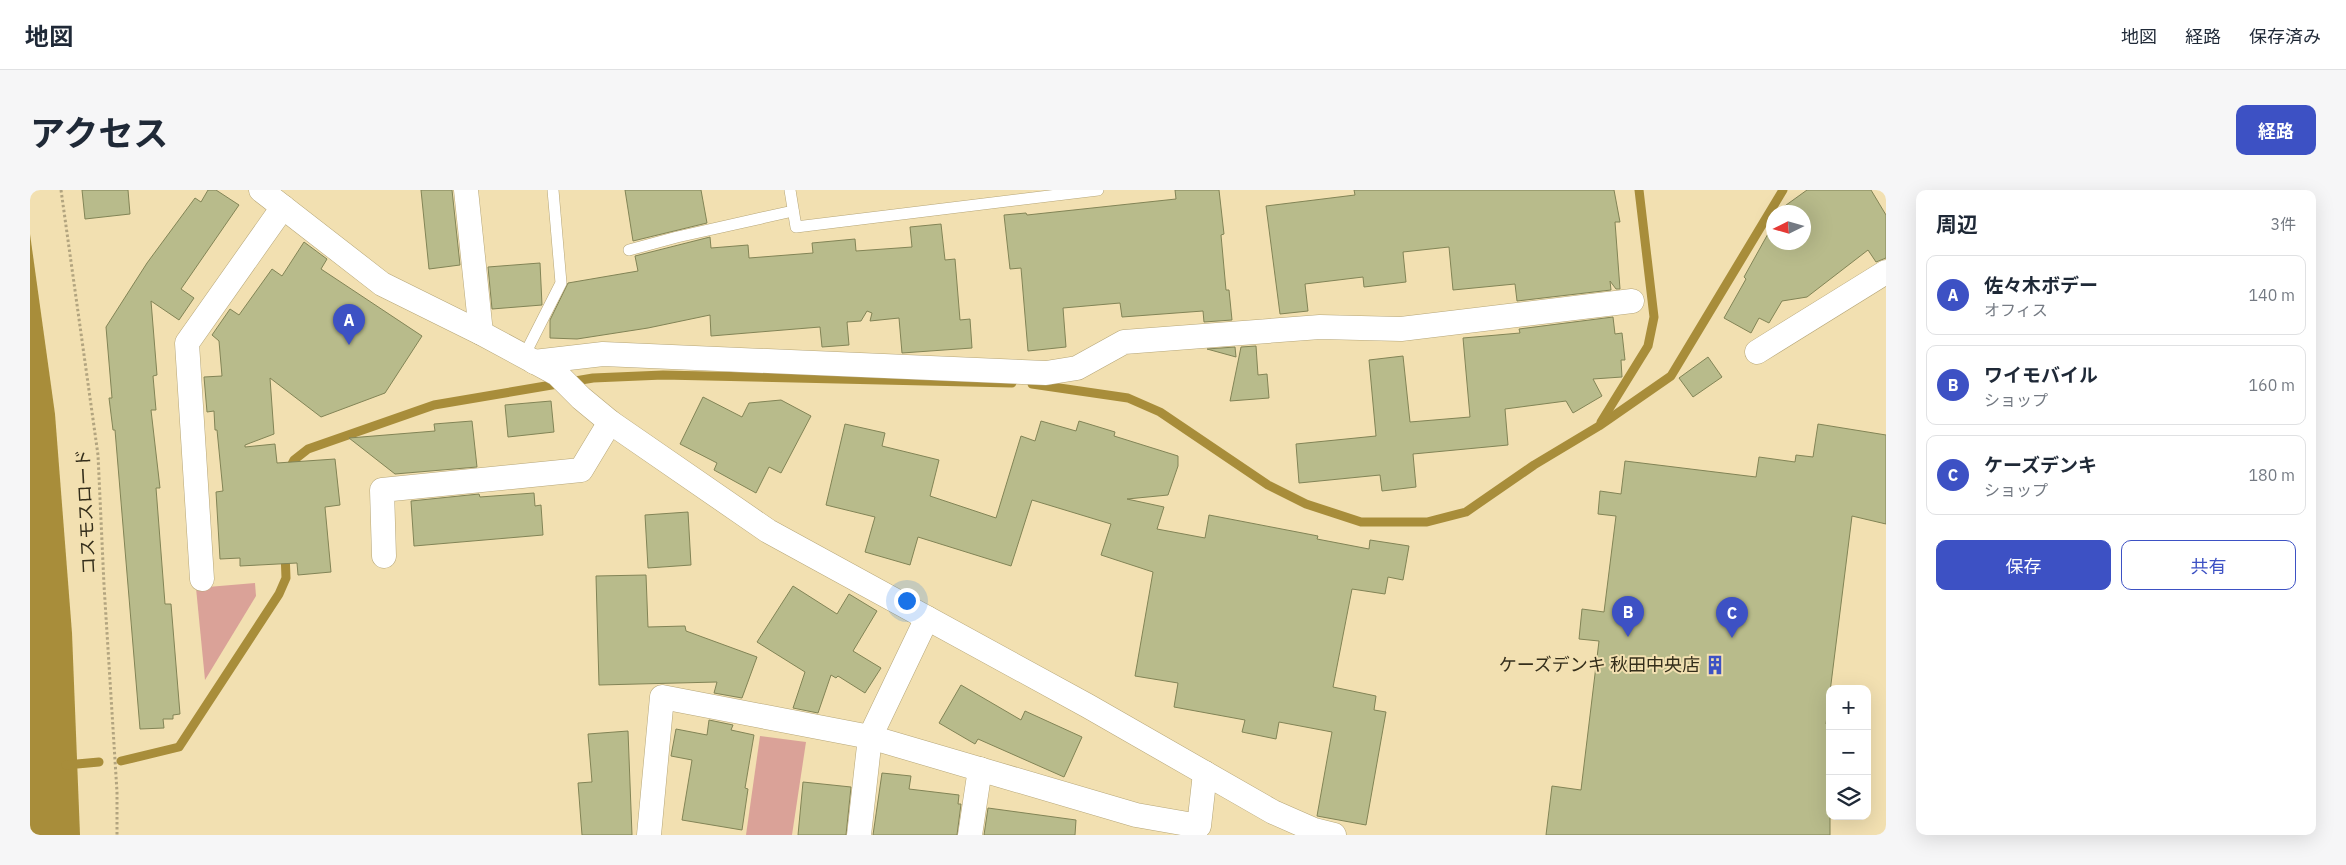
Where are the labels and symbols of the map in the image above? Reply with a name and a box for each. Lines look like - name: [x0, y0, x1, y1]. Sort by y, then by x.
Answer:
- north arrow: [1766, 205, 1811, 250]
- pin: A: [333, 304, 365, 345]
- street label: コスモスロード: [71, 449, 100, 576]
- your location: [894, 588, 920, 614]
- pin: B: [1612, 596, 1644, 637]
- pin: C: [1716, 597, 1748, 638]
- place label: ケーズデンキ 秋田中央店: [1499, 653, 1700, 676]
- building icon: ケーズデンキ 秋田中央店: [1704, 654, 1726, 676]

